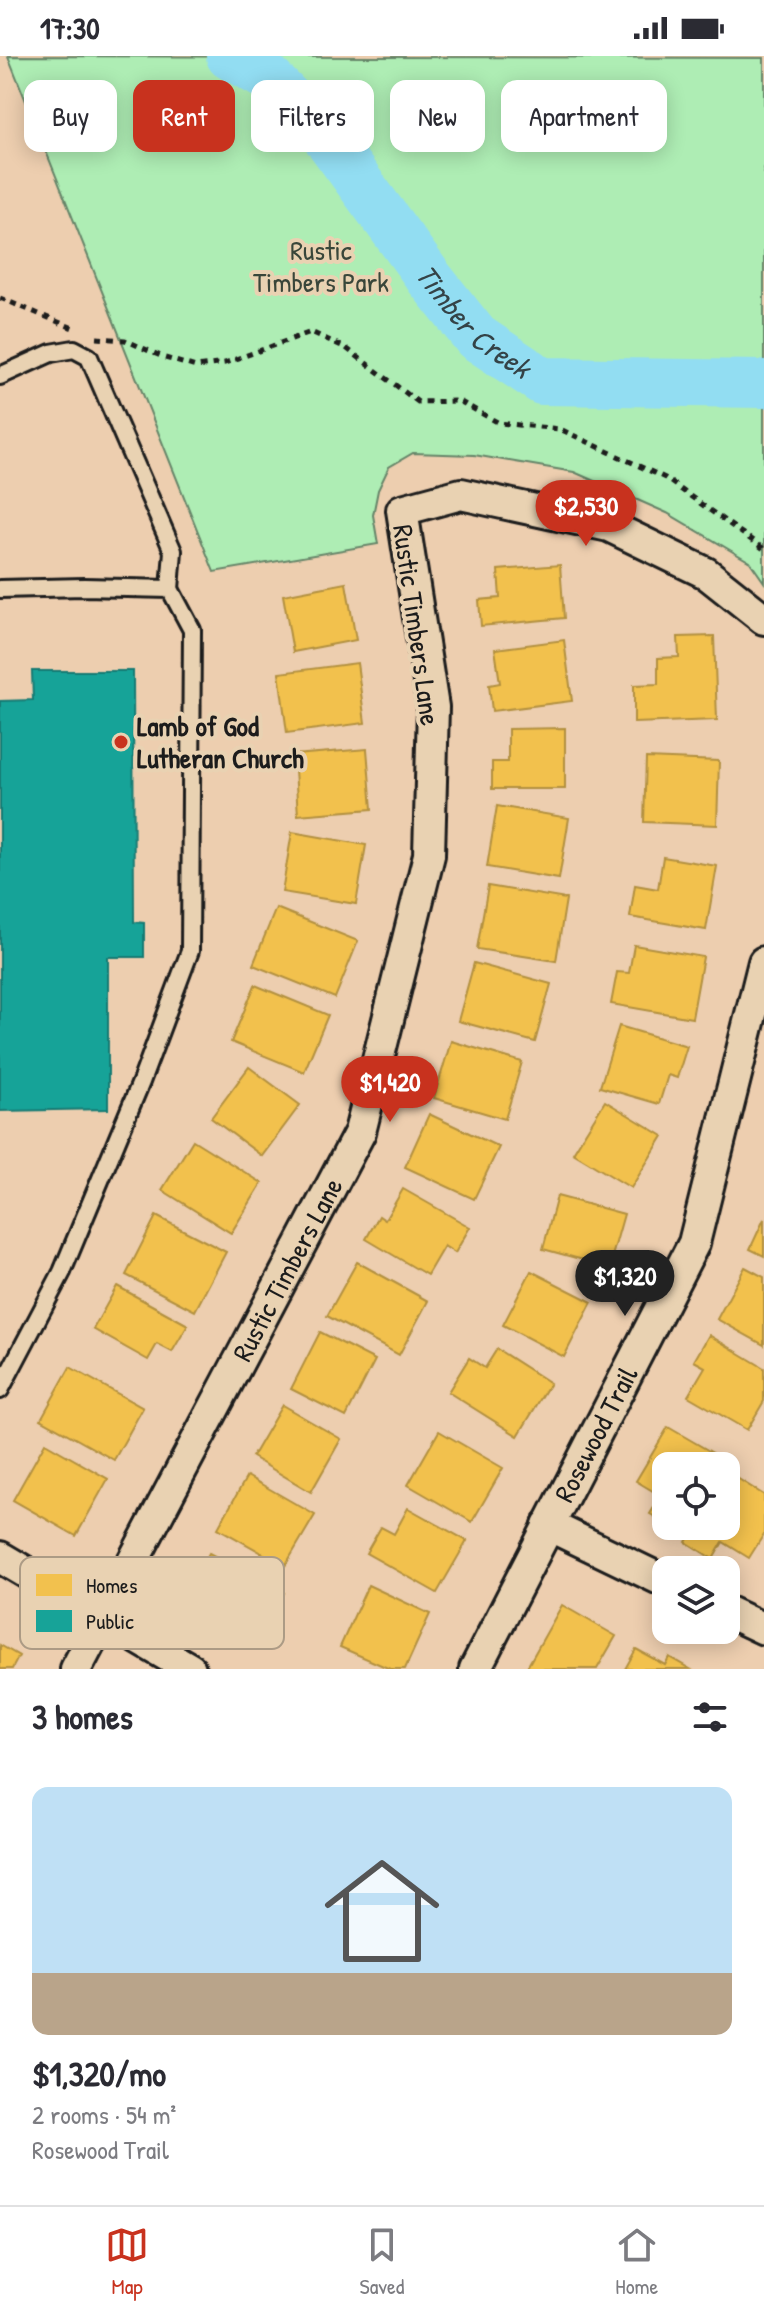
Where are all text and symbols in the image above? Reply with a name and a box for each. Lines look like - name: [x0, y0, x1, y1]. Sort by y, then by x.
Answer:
- text: 17:30: [40, 8, 100, 48]
- chip: Buy: [24, 80, 117, 152]
- chip: Rent: [133, 80, 235, 152]
- chip: Filters: [251, 80, 374, 152]
- chip: New: [390, 80, 485, 152]
- chip: Apartment: [501, 80, 667, 152]
- park label: Rustic Timbers Park: [253, 231, 389, 301]
- water label: Timber Creek: [407, 256, 541, 388]
- pin: $2,530: [521, 480, 651, 548]
- text: $2,530: [554, 488, 618, 523]
- street label: Rustic Timbers Lane: [384, 522, 450, 728]
- place label: Lamb of God Lutheran Church: [137, 707, 304, 777]
- marker: Lamb of God Lutheran Church: [112, 733, 130, 751]
- pin: $1,420: [325, 1056, 455, 1124]
- text: $1,420: [359, 1064, 421, 1099]
- street label: Rustic Timbers Lane: [223, 1171, 351, 1368]
- pin: $1,320: [560, 1250, 690, 1318]
- text: $1,320: [593, 1258, 657, 1293]
- street label: Rosewood Trail: [545, 1359, 647, 1508]
- map controls: [652, 1452, 740, 1644]
- button: locate: [652, 1452, 740, 1540]
- button: layers: [652, 1556, 740, 1644]
- legend: [20, 1557, 284, 1649]
- text: Homes: [86, 1570, 137, 1600]
- text: Public: [86, 1606, 134, 1636]
- text: 3 homes: [32, 1694, 133, 1740]
- icon: filters: [688, 1695, 732, 1739]
- icon: home: [310, 1839, 454, 1983]
- text: $1,320/mo: [32, 2051, 166, 2097]
- text: 2 rooms · 54 m²: [32, 2097, 176, 2132]
- text: Rosewood Trail: [32, 2132, 169, 2167]
- tab: Map: [105, 2223, 149, 2301]
- tab: Saved: [360, 2223, 404, 2301]
- tab: Home: [615, 2223, 659, 2301]

